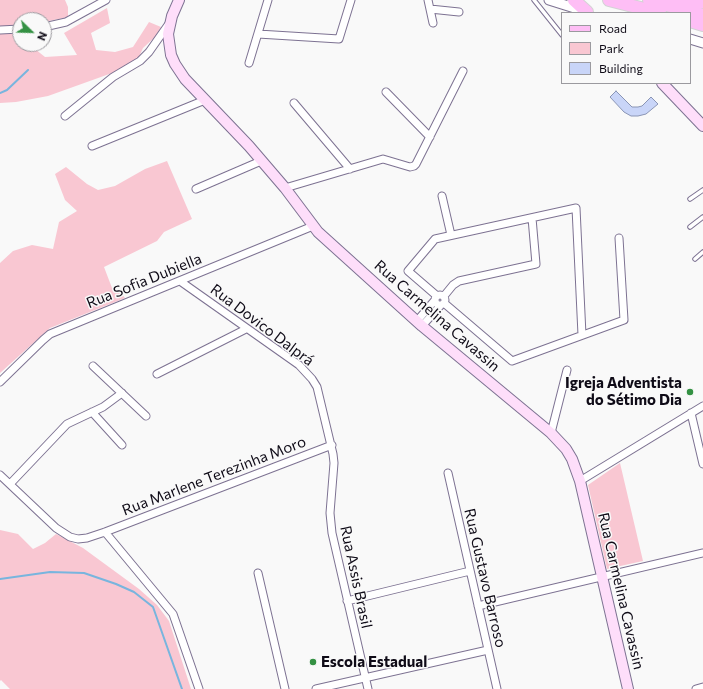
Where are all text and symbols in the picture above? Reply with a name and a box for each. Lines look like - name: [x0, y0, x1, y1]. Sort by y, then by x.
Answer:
- north arrow: [12, 12, 52, 52]
- legend: [561, 12, 691, 84]
- text: Road: [599, 21, 627, 35]
- text: N: [35, 30, 50, 43]
- text: Park: [599, 41, 624, 55]
- text: Building: [599, 61, 643, 75]
- street label: Rua Sofia Dubiella: [84, 250, 204, 312]
- street label: Rua Carmelina Cavassin: [371, 257, 503, 375]
- street label: Rua Dovico Dalprá: [207, 280, 317, 370]
- place label: Igreja Adventista do Sétimo Dia: [565, 374, 682, 409]
- marker: Igreja Adventista do Sétimo Dia: [685, 387, 695, 397]
- street label: Rua Marlene Terezinha Moro: [120, 433, 308, 519]
- street label: Rua Gustavo Barroso: [460, 507, 510, 649]
- street label: Rua Carmelina Cavassin: [594, 511, 648, 671]
- street label: Rua Assis Brasil: [336, 524, 376, 630]
- place label: Escola Estadual: [321, 653, 427, 671]
- marker: Escola Estadual: [308, 657, 318, 667]

